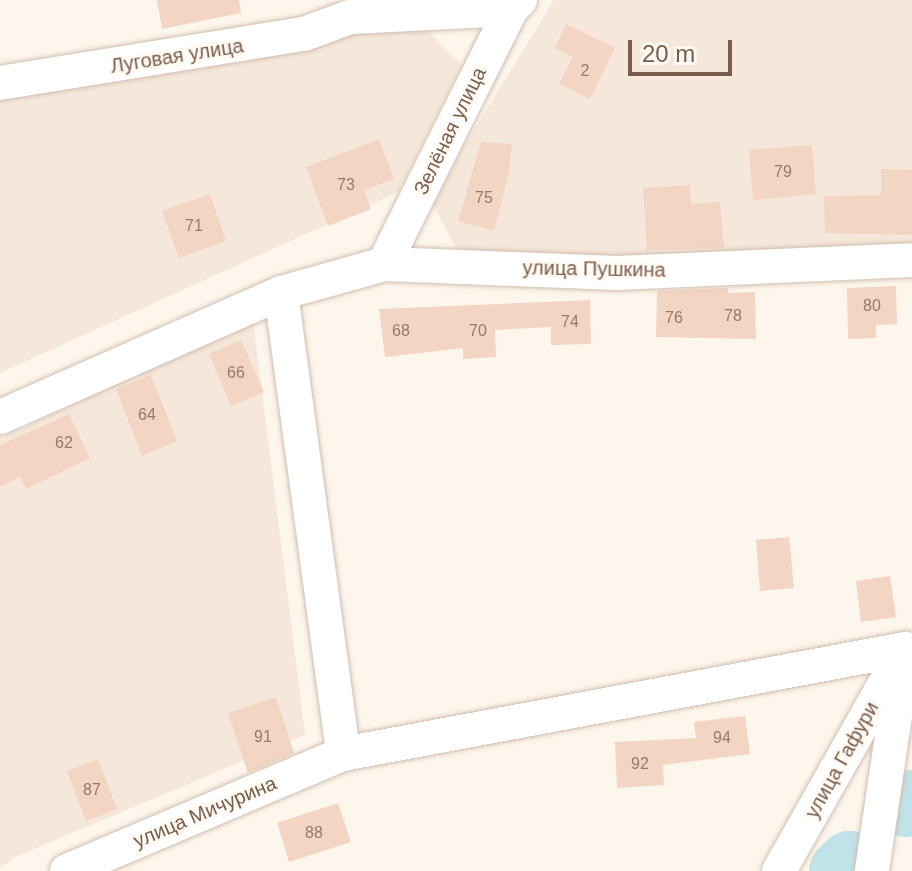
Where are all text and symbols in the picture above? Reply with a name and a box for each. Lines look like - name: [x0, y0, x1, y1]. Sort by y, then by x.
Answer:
- scale bar: [632, 24, 736, 74]
- street label: Луговая улица: [109, 34, 245, 78]
- text: 20 m: [642, 40, 695, 67]
- house number: 2: [581, 61, 589, 81]
- street label: Зелёная улица: [409, 63, 491, 199]
- house number: 79: [774, 162, 792, 182]
- house number: 73: [337, 175, 355, 195]
- house number: 75: [475, 188, 493, 208]
- house number: 71: [185, 216, 203, 236]
- street label: улица Пушкина: [522, 256, 666, 282]
- house number: 80: [863, 296, 881, 316]
- house number: 78: [724, 306, 742, 326]
- house number: 76: [665, 308, 683, 328]
- house number: 74: [561, 312, 579, 332]
- house number: 68: [392, 321, 410, 341]
- house number: 70: [469, 321, 487, 341]
- house number: 66: [227, 363, 245, 383]
- house number: 64: [138, 405, 156, 425]
- house number: 62: [55, 433, 73, 453]
- street label: улица Гафури: [800, 697, 884, 823]
- house number: 91: [254, 727, 272, 747]
- house number: 94: [713, 728, 731, 748]
- house number: 92: [631, 754, 649, 774]
- street label: улица Мичурина: [130, 771, 280, 853]
- house number: 87: [83, 780, 101, 800]
- house number: 88: [305, 823, 323, 843]

